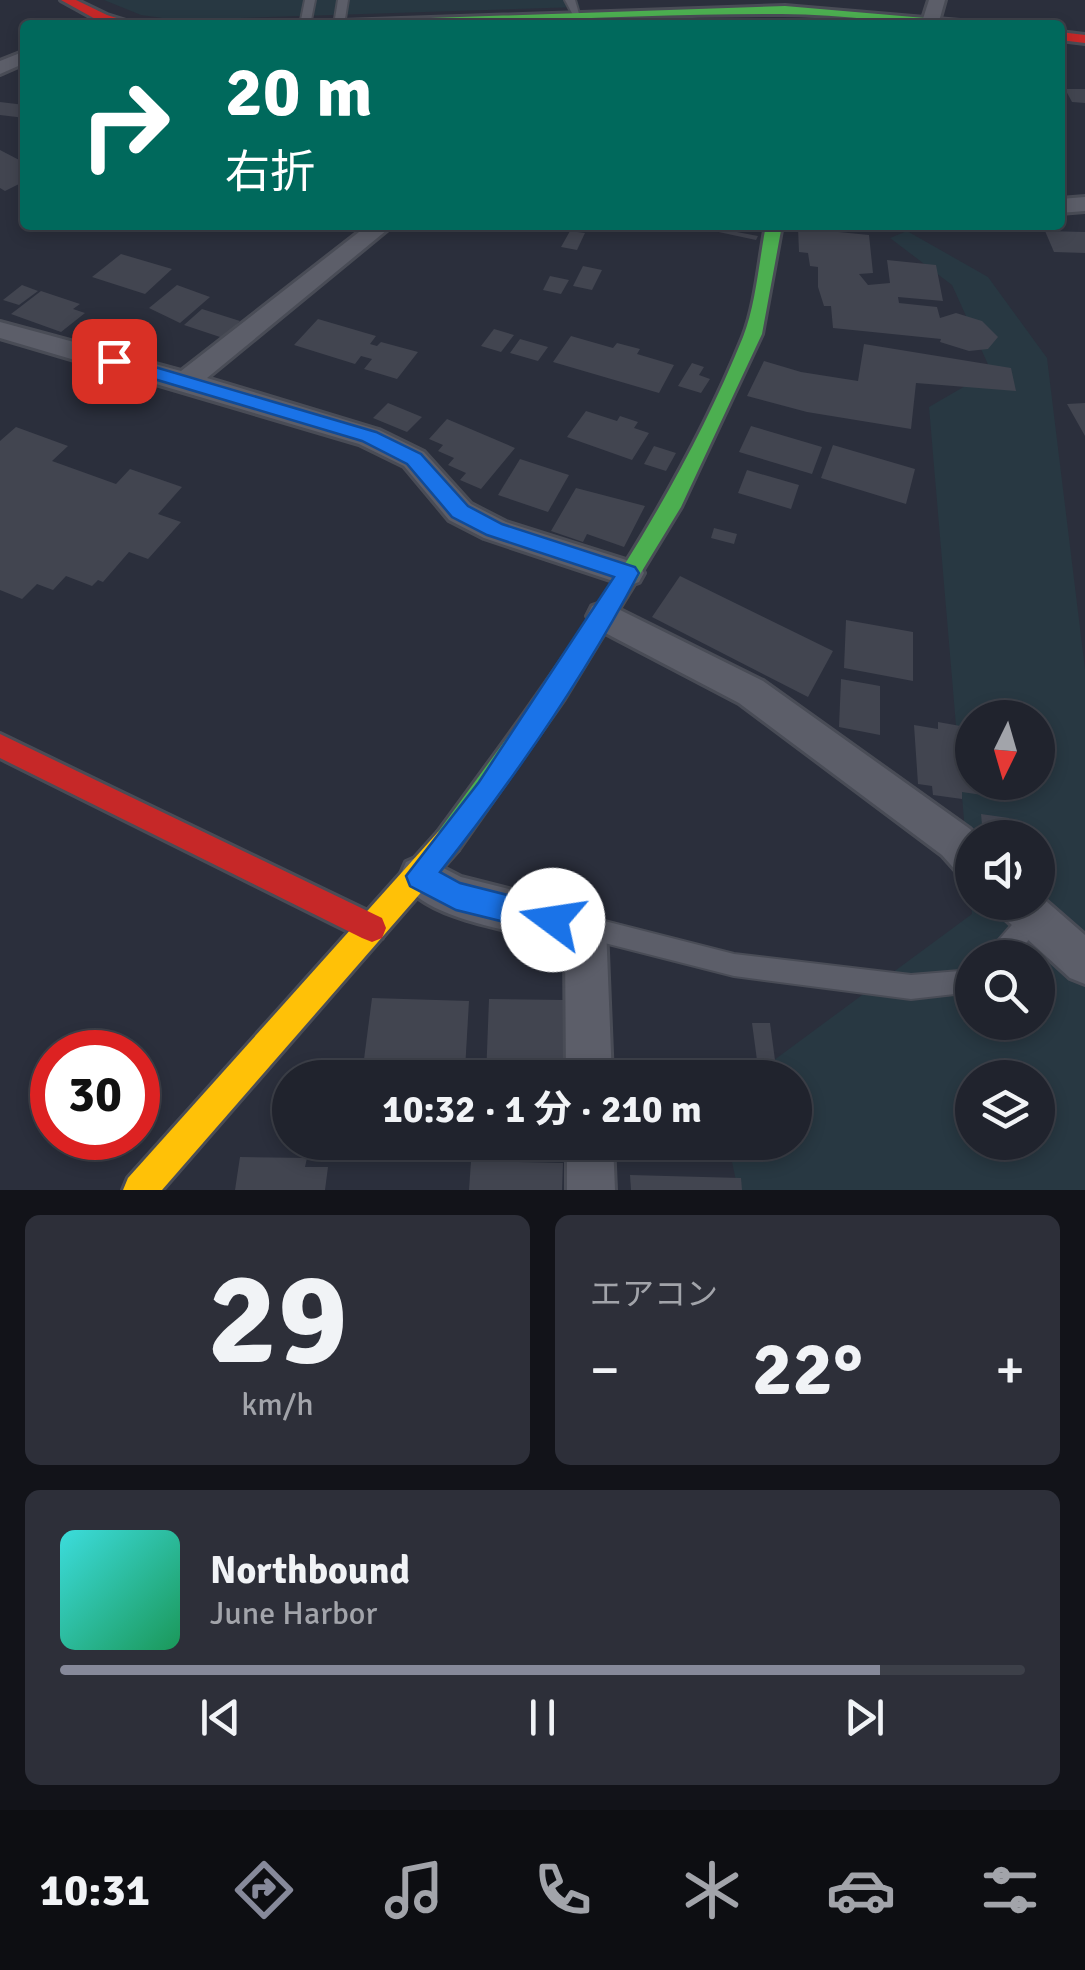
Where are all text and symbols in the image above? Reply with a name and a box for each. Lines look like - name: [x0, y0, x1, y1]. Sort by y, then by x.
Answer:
- text: 20 m: [225, 49, 373, 135]
- icon: right: [60, 60, 190, 190]
- text: 右折: [225, 145, 315, 200]
- pin: [72, 319, 157, 404]
- icon: arrive: [87, 334, 142, 389]
- north arrow: [955, 700, 1055, 800]
- map controls: [955, 700, 1055, 1160]
- button: sound: [955, 820, 1055, 920]
- position arrow: [501, 868, 605, 972]
- button: search: [955, 940, 1055, 1040]
- speed limit sign: 30: [30, 1030, 160, 1160]
- button: layers: [955, 1060, 1055, 1160]
- text: 10:32 · 1 分 · 210 m: [382, 1086, 702, 1133]
- text: 29: [207, 1240, 348, 1400]
- text: エアコン: [590, 1275, 718, 1314]
- text: 22°: [752, 1323, 863, 1416]
- text: −: [590, 1336, 620, 1404]
- text: +: [995, 1336, 1025, 1404]
- text: km/h: [241, 1385, 314, 1424]
- text: Northbound: [210, 1547, 410, 1594]
- text: June Harbor: [210, 1594, 377, 1633]
- icon: previous: [193, 1690, 248, 1745]
- icon: pause: [515, 1690, 570, 1745]
- icon: next: [837, 1690, 892, 1745]
- icon: directions: [229, 1855, 299, 1925]
- icon: music: [379, 1855, 449, 1925]
- icon: phone: [528, 1855, 598, 1925]
- icon: climate: [677, 1855, 747, 1925]
- icon: car: [826, 1855, 896, 1925]
- icon: filters: [975, 1855, 1045, 1925]
- text: 10:31: [40, 1863, 150, 1918]

